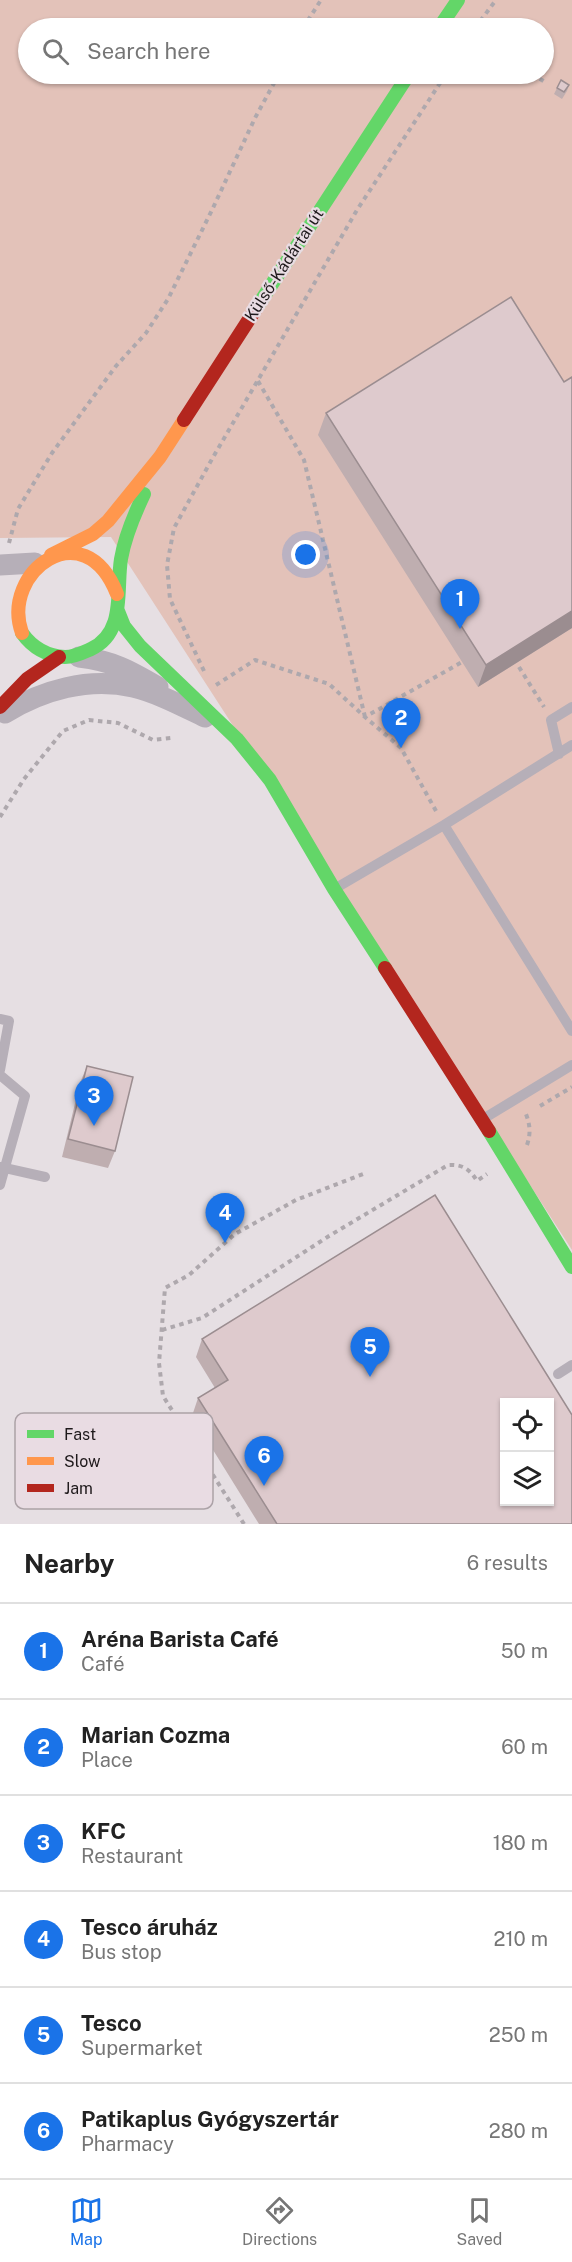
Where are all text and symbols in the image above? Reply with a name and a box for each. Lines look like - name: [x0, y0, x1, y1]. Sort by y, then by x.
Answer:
- search box: [18, 18, 554, 84]
- icon: search: [39, 35, 72, 68]
- text: Search here: [87, 38, 211, 64]
- street label: Külső-Kádártai út: [241, 205, 327, 325]
- your location: [291, 540, 320, 569]
- pin: 1: [440, 580, 480, 629]
- pin: 2: [382, 698, 420, 748]
- pin: 3: [74, 1076, 113, 1126]
- pin: 4: [206, 1194, 244, 1243]
- pin: 5: [350, 1328, 389, 1377]
- map controls: [500, 1398, 554, 1506]
- button: locate: [500, 1398, 554, 1452]
- legend: [15, 1413, 213, 1509]
- text: Fast: [64, 1425, 96, 1444]
- pin: 6: [244, 1436, 284, 1486]
- text: Slow: [64, 1452, 101, 1471]
- button: layers: [500, 1452, 554, 1506]
- text: Jam: [64, 1479, 93, 1498]
- text: Nearby: [24, 1548, 114, 1579]
- text: 6 results: [467, 1551, 548, 1575]
- text: Aréna Barista Café: [81, 1626, 279, 1652]
- text: 1: [39, 1639, 48, 1663]
- text: 50 m: [501, 1639, 548, 1663]
- text: Café: [81, 1652, 124, 1676]
- text: Marian Cozma: [81, 1722, 230, 1748]
- text: 2: [37, 1735, 50, 1759]
- text: 60 m: [501, 1735, 548, 1759]
- text: Place: [81, 1748, 133, 1772]
- text: KFC: [81, 1818, 126, 1844]
- text: 3: [37, 1831, 50, 1855]
- text: 180 m: [493, 1831, 548, 1855]
- text: Restaurant: [81, 1844, 183, 1868]
- text: Tesco áruház: [81, 1914, 218, 1940]
- text: 4: [37, 1927, 50, 1951]
- text: 210 m: [494, 1927, 548, 1951]
- text: Bus stop: [81, 1940, 162, 1964]
- text: Tesco: [81, 2010, 142, 2036]
- text: 5: [37, 2023, 50, 2047]
- text: 250 m: [489, 2023, 548, 2047]
- text: Supermarket: [81, 2036, 203, 2060]
- text: Patikaplus Gyógyszertár: [81, 2106, 339, 2132]
- text: 6: [37, 2119, 50, 2143]
- text: 280 m: [489, 2119, 548, 2143]
- text: Pharmacy: [81, 2132, 174, 2156]
- tab: Map: [70, 2194, 103, 2249]
- tab: Directions: [242, 2194, 317, 2249]
- tab: Saved: [457, 2194, 502, 2249]

